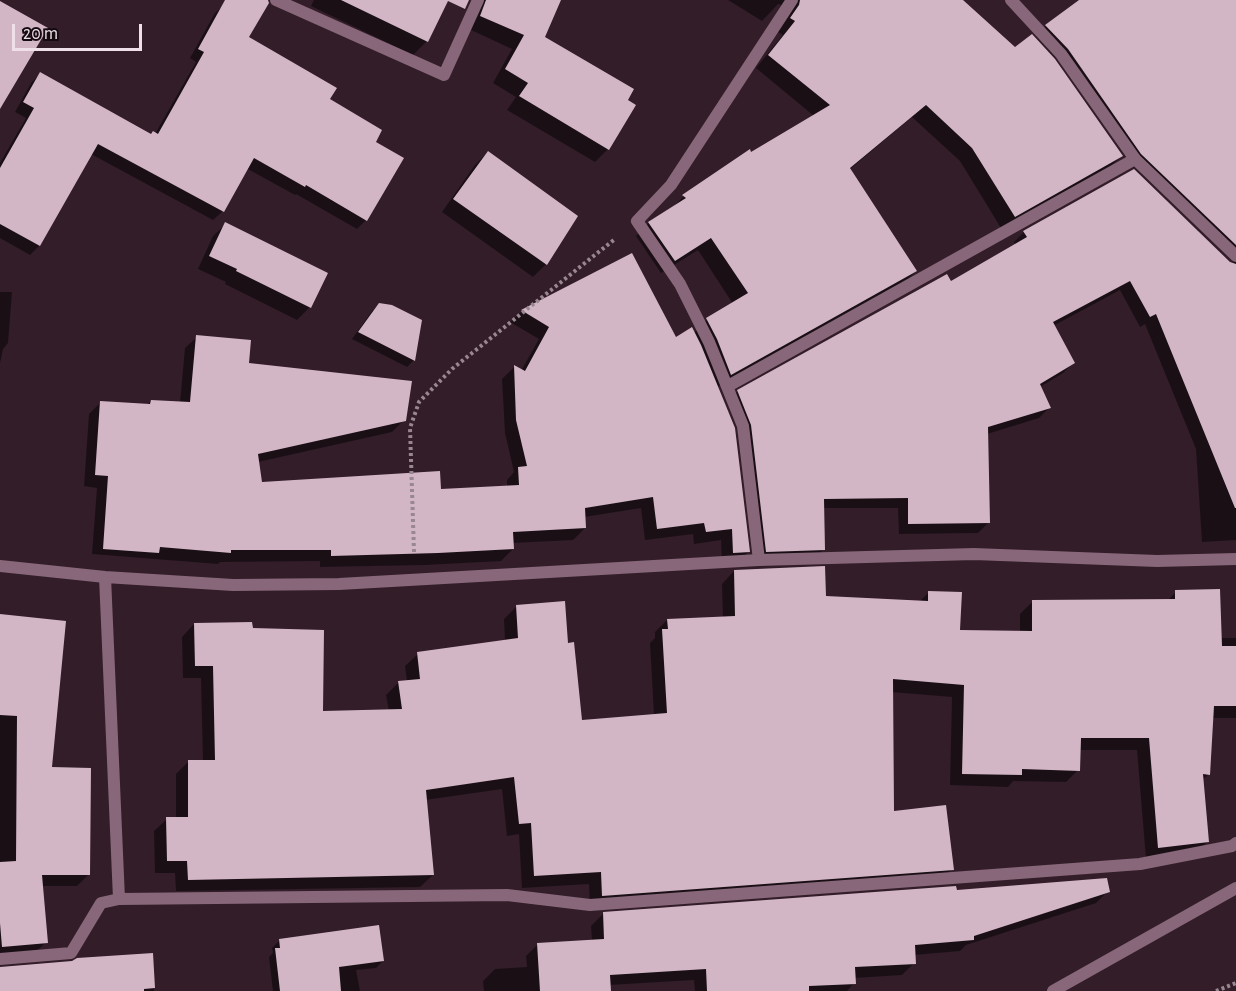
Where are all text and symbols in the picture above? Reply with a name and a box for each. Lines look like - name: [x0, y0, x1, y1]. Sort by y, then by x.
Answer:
- scale bar: [15, 12, 146, 50]
- text: 20 m: [23, 25, 58, 43]

